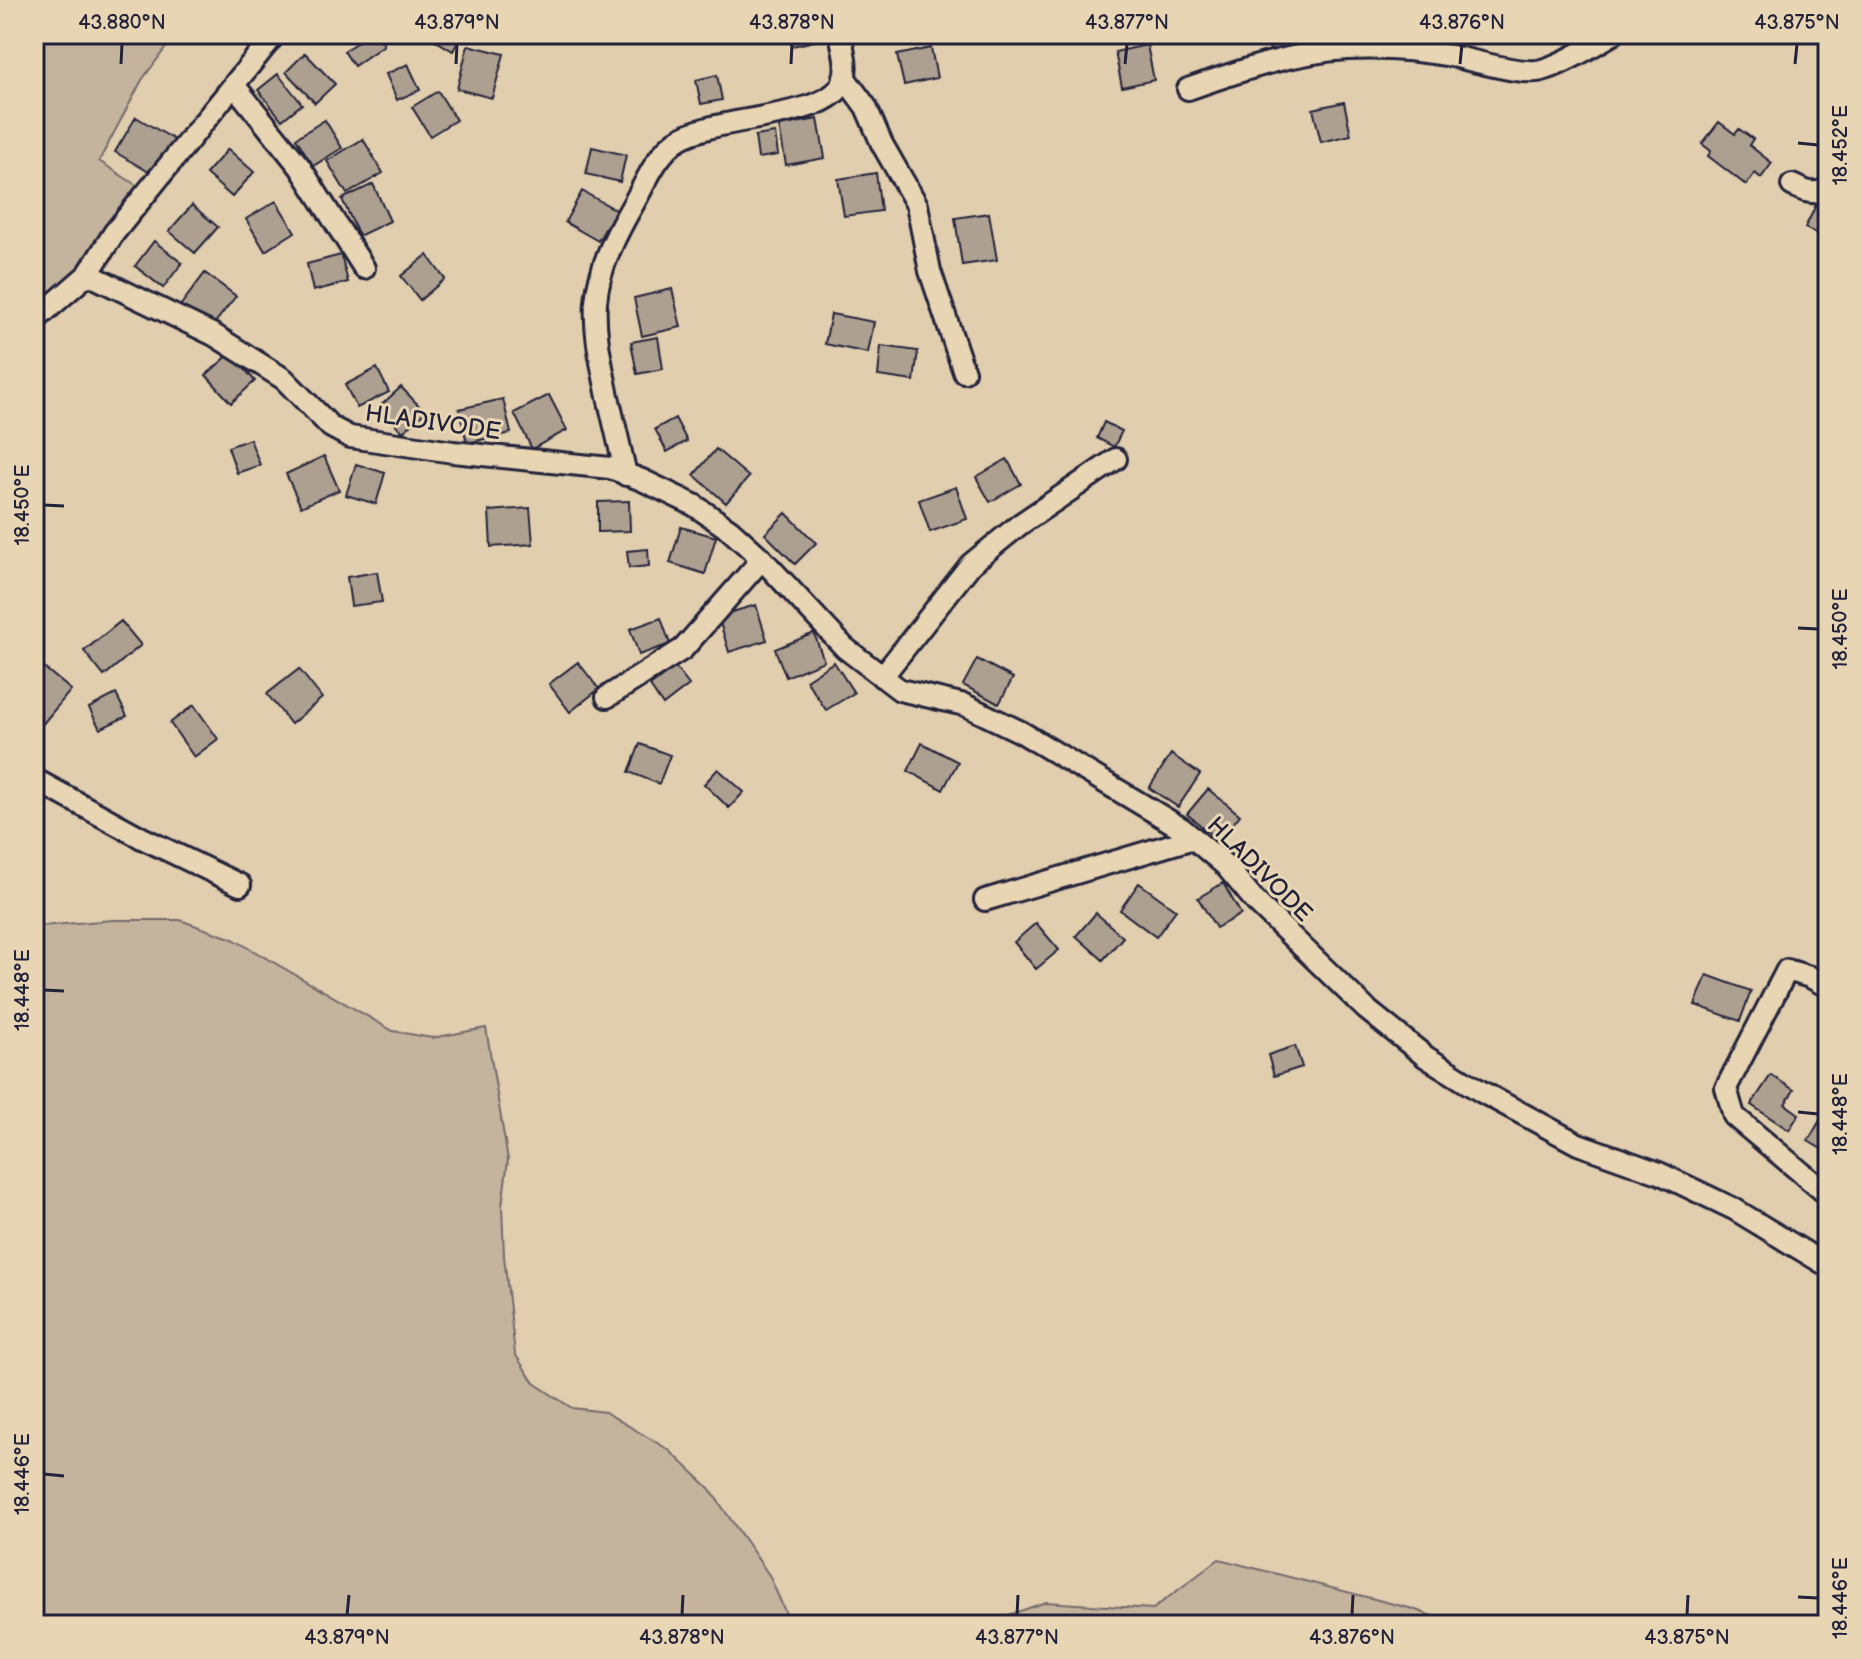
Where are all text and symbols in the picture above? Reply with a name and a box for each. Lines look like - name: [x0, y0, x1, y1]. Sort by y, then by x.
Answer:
- text: 43.880°N: [78, 11, 166, 35]
- text: 43.879°N: [414, 11, 500, 35]
- text: 43.878°N: [749, 11, 835, 35]
- text: 43.877°N: [1085, 11, 1169, 35]
- text: 43.876°N: [1419, 11, 1505, 35]
- text: 43.875°N: [1754, 11, 1840, 35]
- text: 18.452°E: [1829, 105, 1853, 185]
- street label: HLADIVODE: [363, 399, 503, 446]
- text: 18.450°E: [11, 464, 35, 546]
- text: 18.450°E: [1829, 588, 1853, 670]
- street label: HLADIVODE: [1201, 811, 1318, 928]
- text: 18.448°E: [11, 949, 35, 1031]
- text: 18.448°E: [1829, 1073, 1853, 1155]
- text: 18.446°E: [11, 1433, 35, 1515]
- text: 18.446°E: [1829, 1557, 1853, 1639]
- text: 43.879°N: [304, 1626, 390, 1650]
- text: 43.878°N: [639, 1626, 725, 1650]
- text: 43.877°N: [975, 1626, 1059, 1650]
- text: 43.876°N: [1309, 1626, 1395, 1650]
- text: 43.875°N: [1644, 1626, 1730, 1650]

